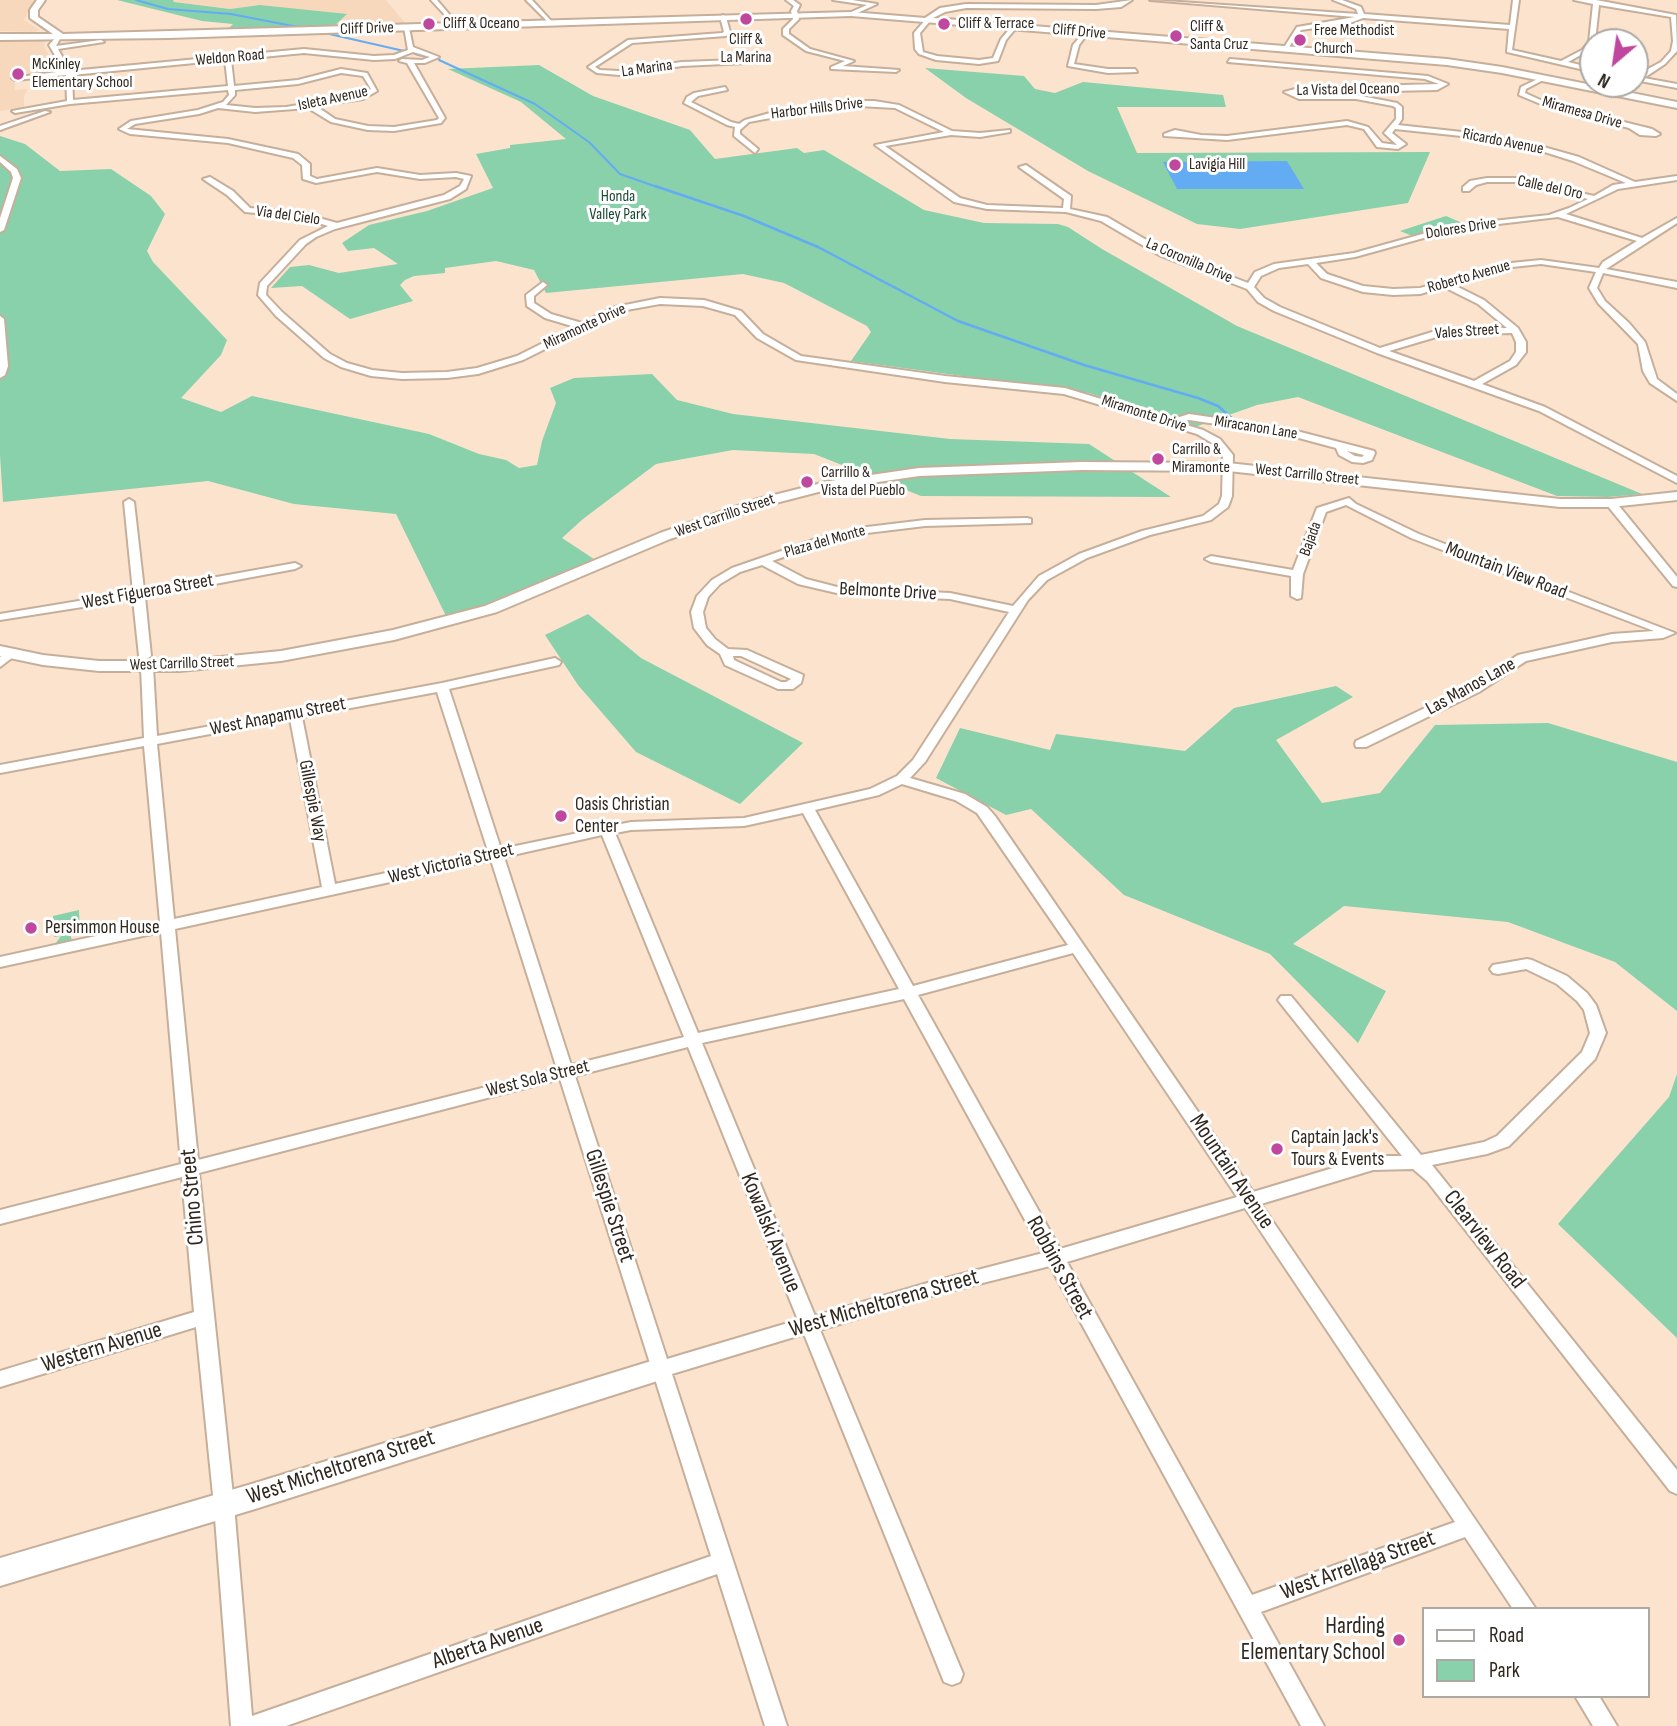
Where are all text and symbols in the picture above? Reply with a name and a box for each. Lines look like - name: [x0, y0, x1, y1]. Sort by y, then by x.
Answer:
- marker: Cliff & La Marina: [738, 11, 754, 27]
- place label: Cliff & Oceano: [443, 14, 520, 34]
- place label: Cliff & Terrace: [958, 14, 1034, 34]
- marker: Cliff & Oceano: [421, 16, 437, 32]
- marker: Cliff & Terrace: [936, 16, 952, 32]
- place label: Cliff & Santa Cruz: [1190, 17, 1248, 55]
- street label: Cliff Drive: [340, 18, 394, 40]
- street label: Cliff Drive: [1051, 20, 1107, 44]
- place label: Free Methodist Church: [1314, 21, 1394, 59]
- marker: Cliff & Santa Cruz: [1168, 28, 1184, 44]
- north arrow: [1579, 28, 1649, 98]
- place label: Cliff & La Marina: [721, 30, 771, 68]
- marker: Free Methodist Church: [1292, 32, 1308, 48]
- street label: Weldon Road: [195, 45, 265, 71]
- place label: McKinley Elementary School: [32, 55, 132, 93]
- street label: La Marina: [620, 56, 674, 82]
- marker: McKinley Elementary School: [10, 66, 26, 82]
- text: N: [1595, 68, 1615, 93]
- street label: La Vista del Oceano: [1296, 80, 1400, 100]
- street label: Isleta Avenue: [296, 82, 370, 116]
- street label: Miramesa Drive: [1540, 92, 1624, 134]
- street label: Harbor Hills Drive: [770, 94, 864, 124]
- street label: Ricardo Avenue: [1461, 125, 1545, 159]
- place label: Lavigia Hill: [1189, 155, 1245, 175]
- marker: Lavigia Hill: [1167, 157, 1183, 173]
- street label: Calle del Oro: [1516, 172, 1584, 204]
- park label: Honda Valley Park: [589, 187, 647, 225]
- street label: Via del Cielo: [255, 202, 321, 230]
- street label: Dolores Drive: [1424, 214, 1498, 244]
- street label: La Coronilla Drive: [1143, 234, 1235, 288]
- street label: Roberto Avenue: [1426, 256, 1512, 298]
- street label: Miramonte Drive: [541, 300, 629, 354]
- street label: Vales Street: [1434, 320, 1500, 344]
- street label: Miramonte Drive: [1099, 391, 1189, 437]
- street label: Miracanon Lane: [1213, 412, 1299, 444]
- place label: Carrillo & Miramonte: [1172, 440, 1230, 478]
- marker: Carrillo & Miramonte: [1150, 451, 1166, 467]
- street label: West Carrillo Street: [1254, 460, 1360, 490]
- place label: Carrillo & Vista del Pueblo: [821, 463, 905, 501]
- marker: Carrillo & Vista del Pueblo: [799, 474, 815, 490]
- street label: West Carrillo Street: [672, 490, 778, 542]
- street label: Bajada: [1296, 519, 1326, 559]
- street label: Plaza del Monte: [782, 521, 868, 563]
- street label: Mountain View Road: [1442, 537, 1570, 605]
- street label: West Figueroa Street: [81, 569, 215, 615]
- street label: Belmonte Drive: [839, 578, 937, 606]
- street label: West Carrillo Street: [129, 653, 235, 675]
- street label: Las Manos Lane: [1422, 653, 1520, 721]
- street label: West Anapamu Street: [208, 693, 348, 741]
- street label: Gillespie Way: [293, 758, 331, 844]
- place label: Oasis Christian Center: [575, 794, 670, 838]
- marker: Oasis Christian Center: [553, 808, 569, 824]
- street label: West Victoria Street: [386, 839, 516, 889]
- place label: Persimmon House: [45, 917, 160, 939]
- marker: Persimmon House: [23, 920, 39, 936]
- street label: West Sola Street: [484, 1055, 592, 1103]
- street label: Mountain Avenue: [1182, 1109, 1280, 1235]
- place label: Captain Jack's Tours & Events: [1291, 1127, 1384, 1171]
- marker: Captain Jack's Tours & Events: [1269, 1141, 1285, 1157]
- street label: Gillespie Street: [578, 1146, 640, 1266]
- street label: Chino Street: [175, 1148, 211, 1246]
- street label: Kowalski Avenue: [734, 1169, 806, 1297]
- street label: Clearview Road: [1437, 1185, 1531, 1295]
- street label: Robbins Street: [1019, 1212, 1099, 1324]
- street label: West Micheltorena Street: [786, 1264, 982, 1344]
- street label: Western Avenue: [38, 1317, 166, 1379]
- street label: West Micheltorena Street: [244, 1425, 438, 1511]
- street label: West Arrellaga Street: [1277, 1525, 1439, 1607]
- legend: [1422, 1607, 1649, 1698]
- street label: Alberta Avenue: [429, 1612, 547, 1676]
- place label: Harding Elementary School: [1241, 1613, 1385, 1667]
- text: Road: [1489, 1623, 1524, 1648]
- marker: Harding Elementary School: [1391, 1632, 1407, 1648]
- text: Park: [1489, 1658, 1520, 1683]

